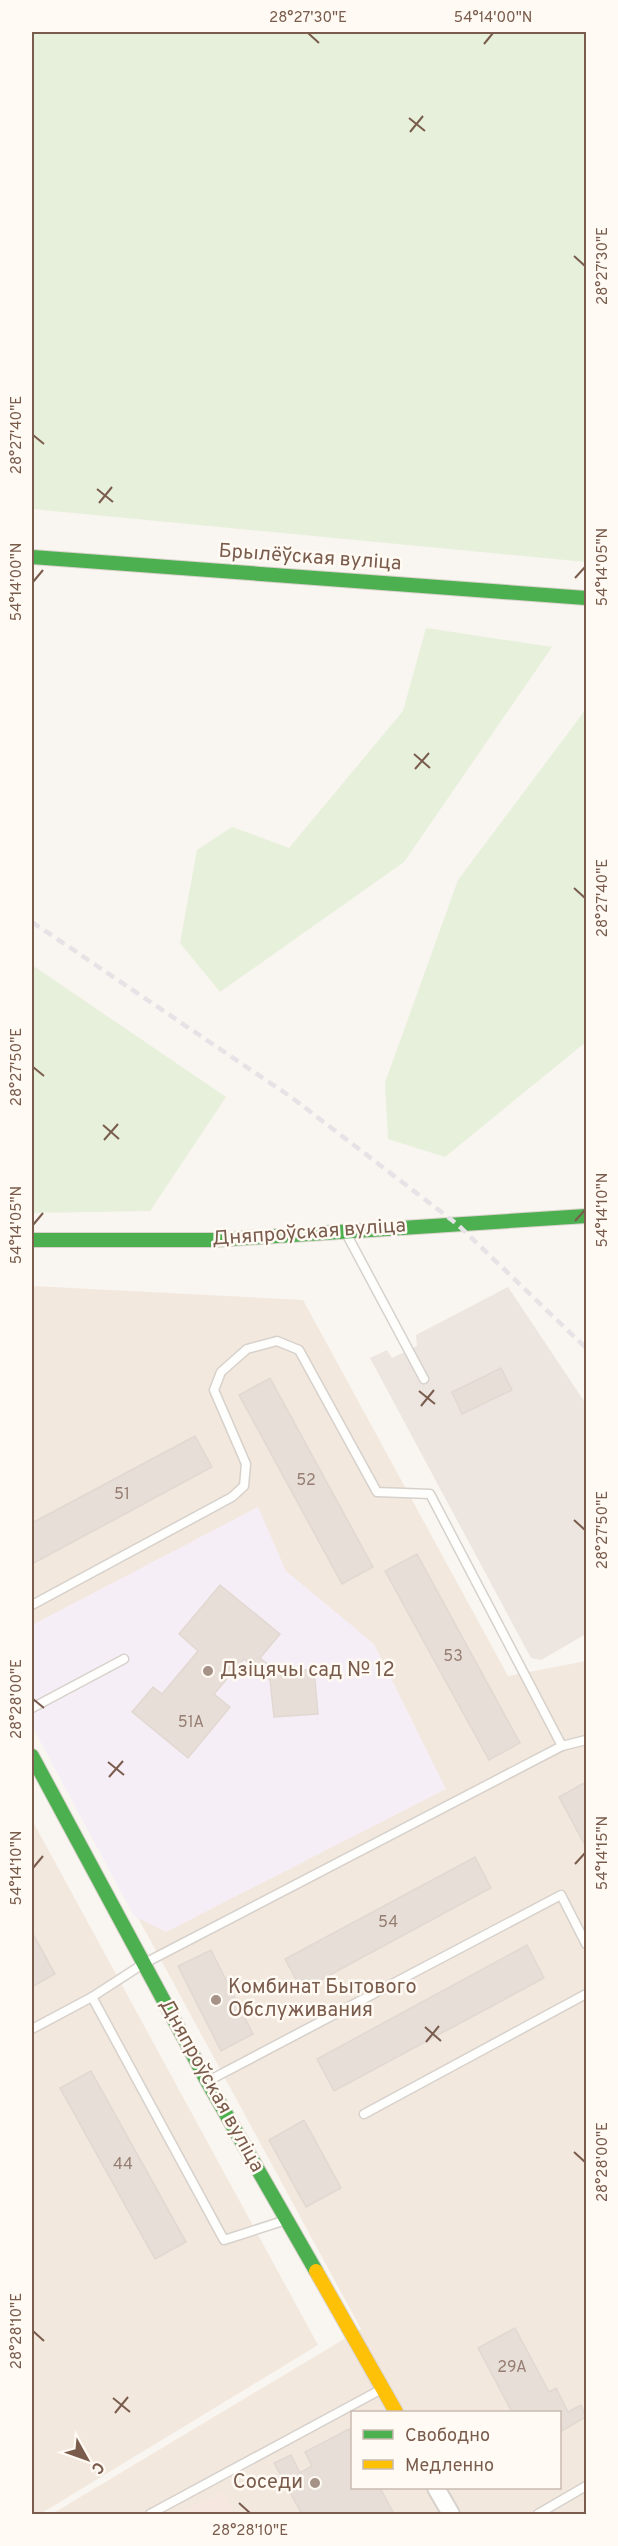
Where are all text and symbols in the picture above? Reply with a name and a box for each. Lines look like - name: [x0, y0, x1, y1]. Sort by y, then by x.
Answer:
- text: 28°27'30"E: [269, 9, 347, 28]
- text: 54°14'00"N: [454, 9, 532, 28]
- text: 28°27'30"E: [594, 227, 613, 305]
- text: 28°27'40"E: [8, 396, 27, 474]
- text: 54°14'05"N: [594, 528, 613, 606]
- street label: Брылёўская вуліца: [218, 539, 402, 577]
- text: 54°14'00"N: [8, 543, 27, 621]
- text: 28°27'40"E: [594, 859, 613, 937]
- text: 28°27'50"E: [8, 1028, 27, 1106]
- text: 54°14'10"N: [594, 1173, 613, 1247]
- text: 54°14'05"N: [8, 1186, 27, 1264]
- street label: Дняпроўская вуліца: [211, 1213, 407, 1253]
- house number: 52: [296, 1471, 316, 1491]
- house number: 51: [114, 1485, 130, 1505]
- text: 28°27'50"E: [594, 1491, 613, 1569]
- house number: 53: [443, 1647, 463, 1667]
- place label: Дзіцячы сад № 12: [220, 1658, 395, 1684]
- text: 28°28'00"E: [8, 1659, 27, 1739]
- marker: Дзіцячы сад № 12: [201, 1664, 215, 1678]
- house number: 51А: [178, 1713, 204, 1733]
- text: 54°14'15"N: [594, 1816, 613, 1890]
- text: 54°14'10"N: [8, 1831, 27, 1905]
- house number: 54: [378, 1913, 398, 1933]
- place label: Комбинат Бытового Обслуживания: [228, 1975, 417, 2024]
- marker: Комбинат Бытового Обслуживания: [209, 1993, 223, 2007]
- street label: Дняпроўская вуліца: [153, 1995, 269, 2177]
- text: 28°28'00"E: [594, 2122, 613, 2202]
- house number: 44: [113, 2155, 133, 2175]
- text: 28°28'10"E: [8, 2293, 27, 2369]
- house number: 29А: [497, 2358, 527, 2378]
- legend: [351, 2411, 561, 2489]
- text: Свободно: [405, 2425, 490, 2448]
- north arrow: [57, 2429, 117, 2489]
- text: Медленно: [405, 2455, 494, 2478]
- text: С: [86, 2457, 108, 2478]
- place label: Соседи: [233, 2470, 303, 2496]
- marker: Соседи: [308, 2476, 322, 2490]
- text: 28°28'10"E: [212, 2522, 288, 2541]

